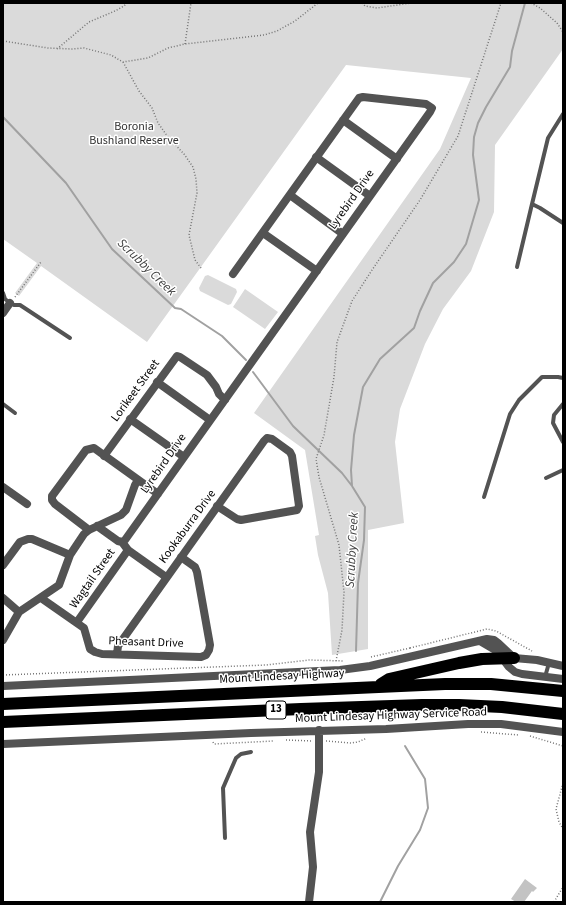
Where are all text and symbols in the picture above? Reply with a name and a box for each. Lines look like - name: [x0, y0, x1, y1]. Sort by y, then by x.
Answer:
- park label: Boronia Bushland Reserve: [89, 120, 179, 148]
- street label: Lyrebird Drive: [326, 167, 378, 233]
- water label: Scrubby Creek: [113, 236, 179, 300]
- street label: Lorikeet Street: [109, 357, 163, 425]
- street label: Lyrebird Drive: [138, 431, 190, 497]
- street label: Kookaburra Drive: [156, 487, 220, 567]
- water label: Scrubby Creek: [343, 512, 363, 588]
- street label: Wagtail Street: [67, 546, 119, 612]
- street label: Pheasant Drive: [108, 634, 184, 652]
- street label: Mount Lindesay Highway: [219, 667, 345, 687]
- road number: 13: [266, 701, 286, 719]
- street label: Mount Lindesay Highway Service Road: [295, 705, 487, 727]

